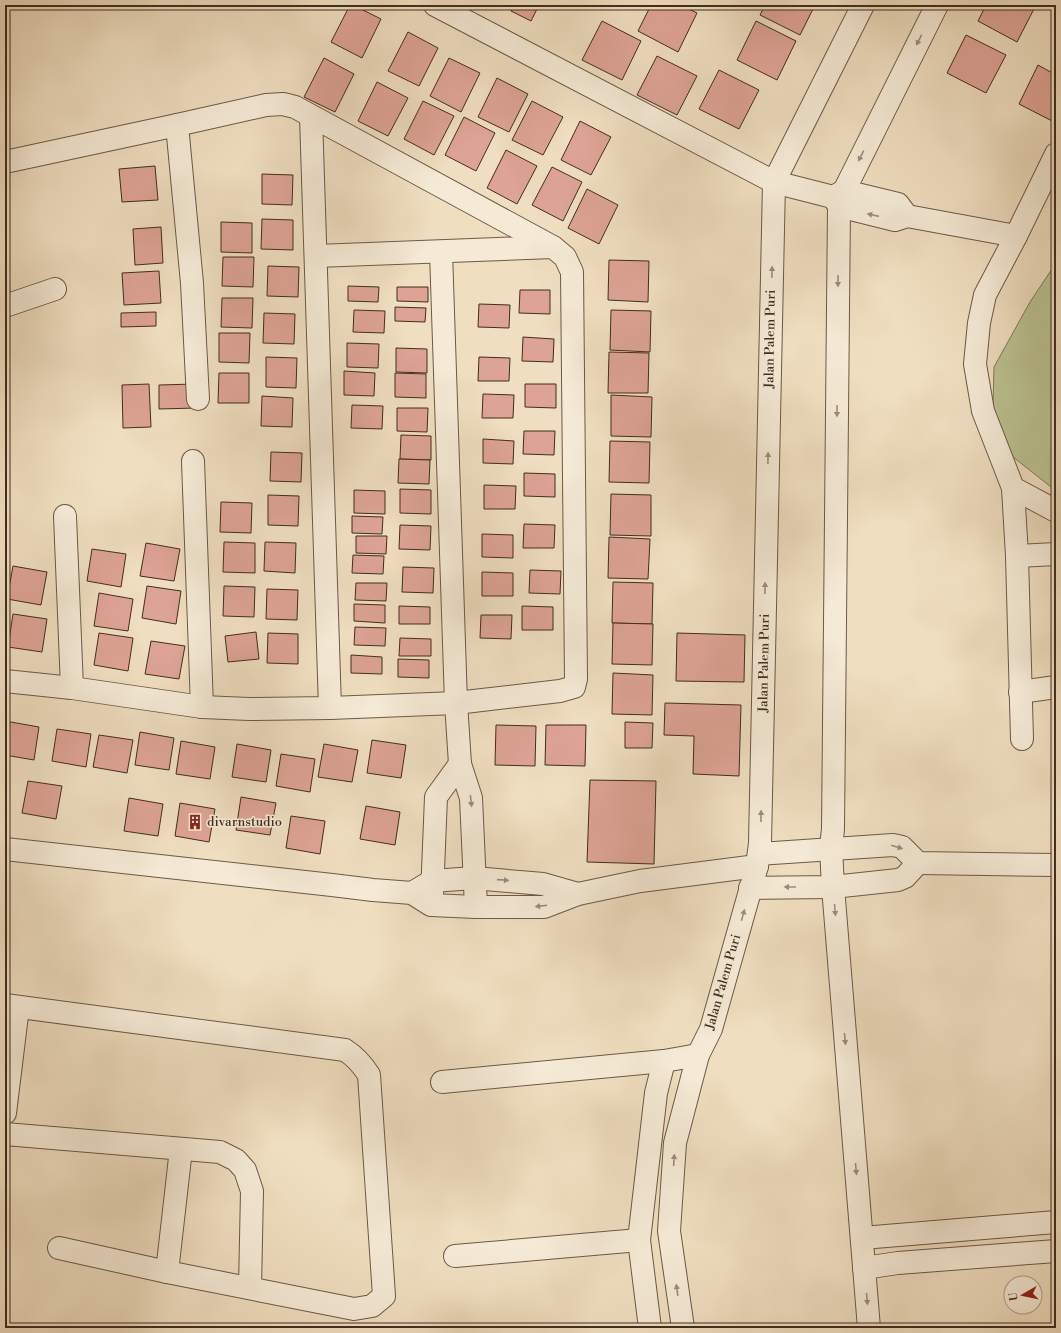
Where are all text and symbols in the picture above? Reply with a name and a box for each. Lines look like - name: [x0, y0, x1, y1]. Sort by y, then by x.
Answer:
- one-way arrow: [916, 34, 922, 46]
- one-way arrow: [858, 150, 864, 162]
- one-way arrow: [867, 212, 879, 218]
- one-way arrow: [769, 265, 775, 278]
- one-way arrow: [835, 275, 841, 288]
- street label: Jalan Palem Puri: [761, 289, 779, 390]
- one-way arrow: [833, 405, 840, 417]
- one-way arrow: [765, 451, 771, 464]
- one-way arrow: [762, 582, 769, 594]
- street label: Jalan Palem Puri: [755, 613, 773, 714]
- one-way arrow: [467, 795, 474, 807]
- one-way arrow: [758, 809, 764, 822]
- building icon: divarnstudio: [186, 813, 204, 831]
- place label: divarnstudio: [207, 814, 282, 830]
- one-way arrow: [891, 844, 903, 850]
- one-way arrow: [497, 877, 509, 884]
- one-way arrow: [784, 884, 796, 891]
- one-way arrow: [535, 903, 547, 910]
- one-way arrow: [832, 904, 838, 916]
- one-way arrow: [740, 908, 746, 920]
- street label: Jalan Palem Puri: [701, 932, 744, 1033]
- one-way arrow: [842, 1033, 849, 1045]
- one-way arrow: [670, 1154, 677, 1166]
- one-way arrow: [853, 1163, 859, 1175]
- north arrow: [1003, 1275, 1043, 1315]
- one-way arrow: [673, 1283, 680, 1296]
- text: U: [1006, 1291, 1022, 1302]
- one-way arrow: [863, 1293, 870, 1305]

